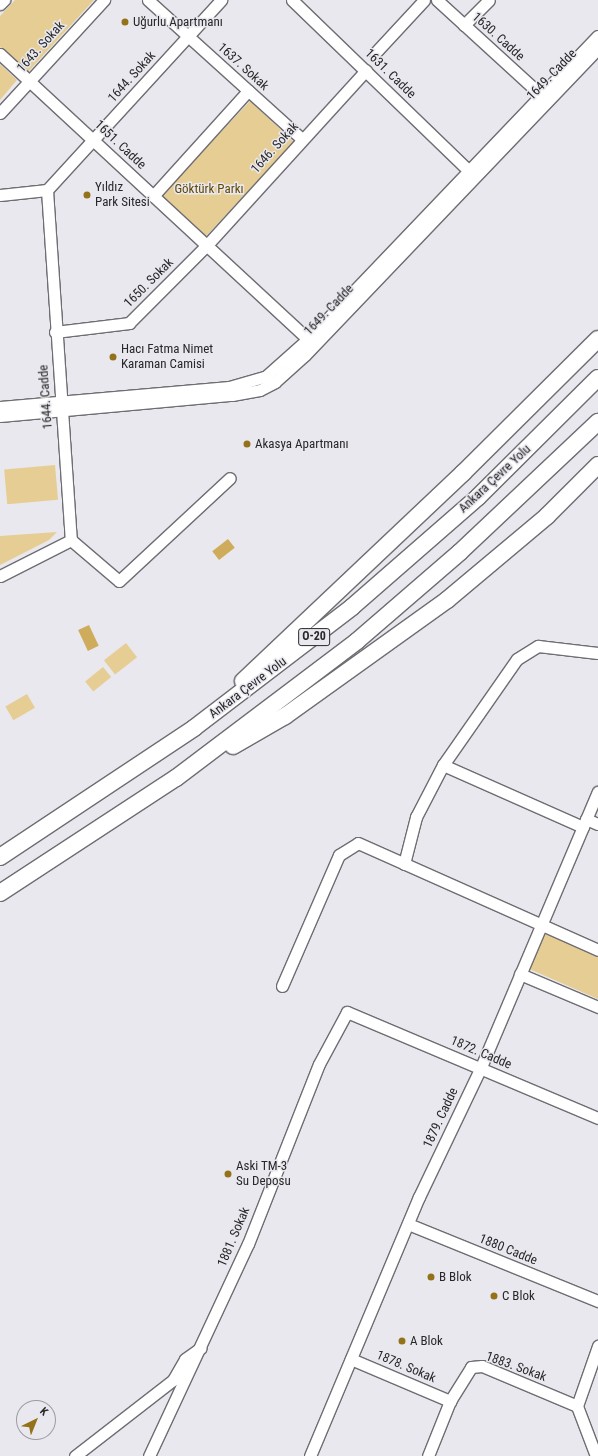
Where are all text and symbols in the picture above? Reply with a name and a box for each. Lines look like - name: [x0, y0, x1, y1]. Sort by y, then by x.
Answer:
- street label: 1630. Cadde: [469, 10, 527, 64]
- place label: Uğurlu Apartmanı: [133, 14, 223, 30]
- marker: Uğurlu Apartmanı: [120, 17, 130, 27]
- street label: 1643. Sokak: [14, 18, 68, 76]
- street label: 1637. Sokak: [214, 40, 272, 94]
- street label: 1631. Cadde: [361, 46, 419, 102]
- street label: 1649. Cadde: [524, 46, 580, 104]
- street label: 1644. Sokak: [105, 48, 159, 106]
- street label: 1651. Cadde: [91, 117, 149, 173]
- street label: 1646. Sokak: [248, 119, 302, 177]
- place label: Yıldız Park Sitesi: [95, 180, 150, 211]
- park label: Göktürk Parkı: [174, 181, 244, 197]
- marker: Yıldız Park Sitesi: [82, 190, 92, 200]
- street label: 1650. Sokak: [121, 255, 177, 311]
- street label: 1649. Cadde: [301, 281, 357, 339]
- place label: Hacı Fatma Nimet Karaman Camisi: [121, 342, 213, 373]
- marker: Hacı Fatma Nimet Karaman Camisi: [108, 352, 118, 362]
- street label: 1644. Cadde: [36, 364, 56, 430]
- place label: Akasya Apartmanı: [255, 436, 349, 452]
- marker: Akasya Apartmanı: [242, 439, 252, 449]
- street label: Ankara Çevre Yolu: [456, 442, 534, 516]
- road number: O-20: [298, 627, 330, 647]
- street label: Ankara Çevre Yolu: [206, 654, 290, 722]
- street label: 1872. Cadde: [448, 1033, 514, 1073]
- street label: 1879. Cadde: [420, 1085, 462, 1151]
- place label: Aski TM-3 Su Deposu: [236, 1159, 291, 1190]
- marker: Aski TM-3 Su Deposu: [223, 1169, 233, 1179]
- street label: 1881. Sokak: [214, 1205, 254, 1269]
- street label: 1880 Cadde: [477, 1231, 539, 1269]
- place label: B Blok: [439, 1269, 472, 1285]
- marker: B Blok: [426, 1272, 436, 1282]
- place label: C Blok: [502, 1288, 535, 1304]
- marker: C Blok: [489, 1291, 499, 1301]
- place label: A Blok: [410, 1333, 443, 1349]
- marker: A Blok: [397, 1336, 407, 1346]
- street label: 1878. Sokak: [374, 1347, 438, 1387]
- street label: 1883. Sokak: [484, 1349, 548, 1385]
- north arrow: [16, 1400, 56, 1440]
- text: K: [37, 1405, 51, 1418]

